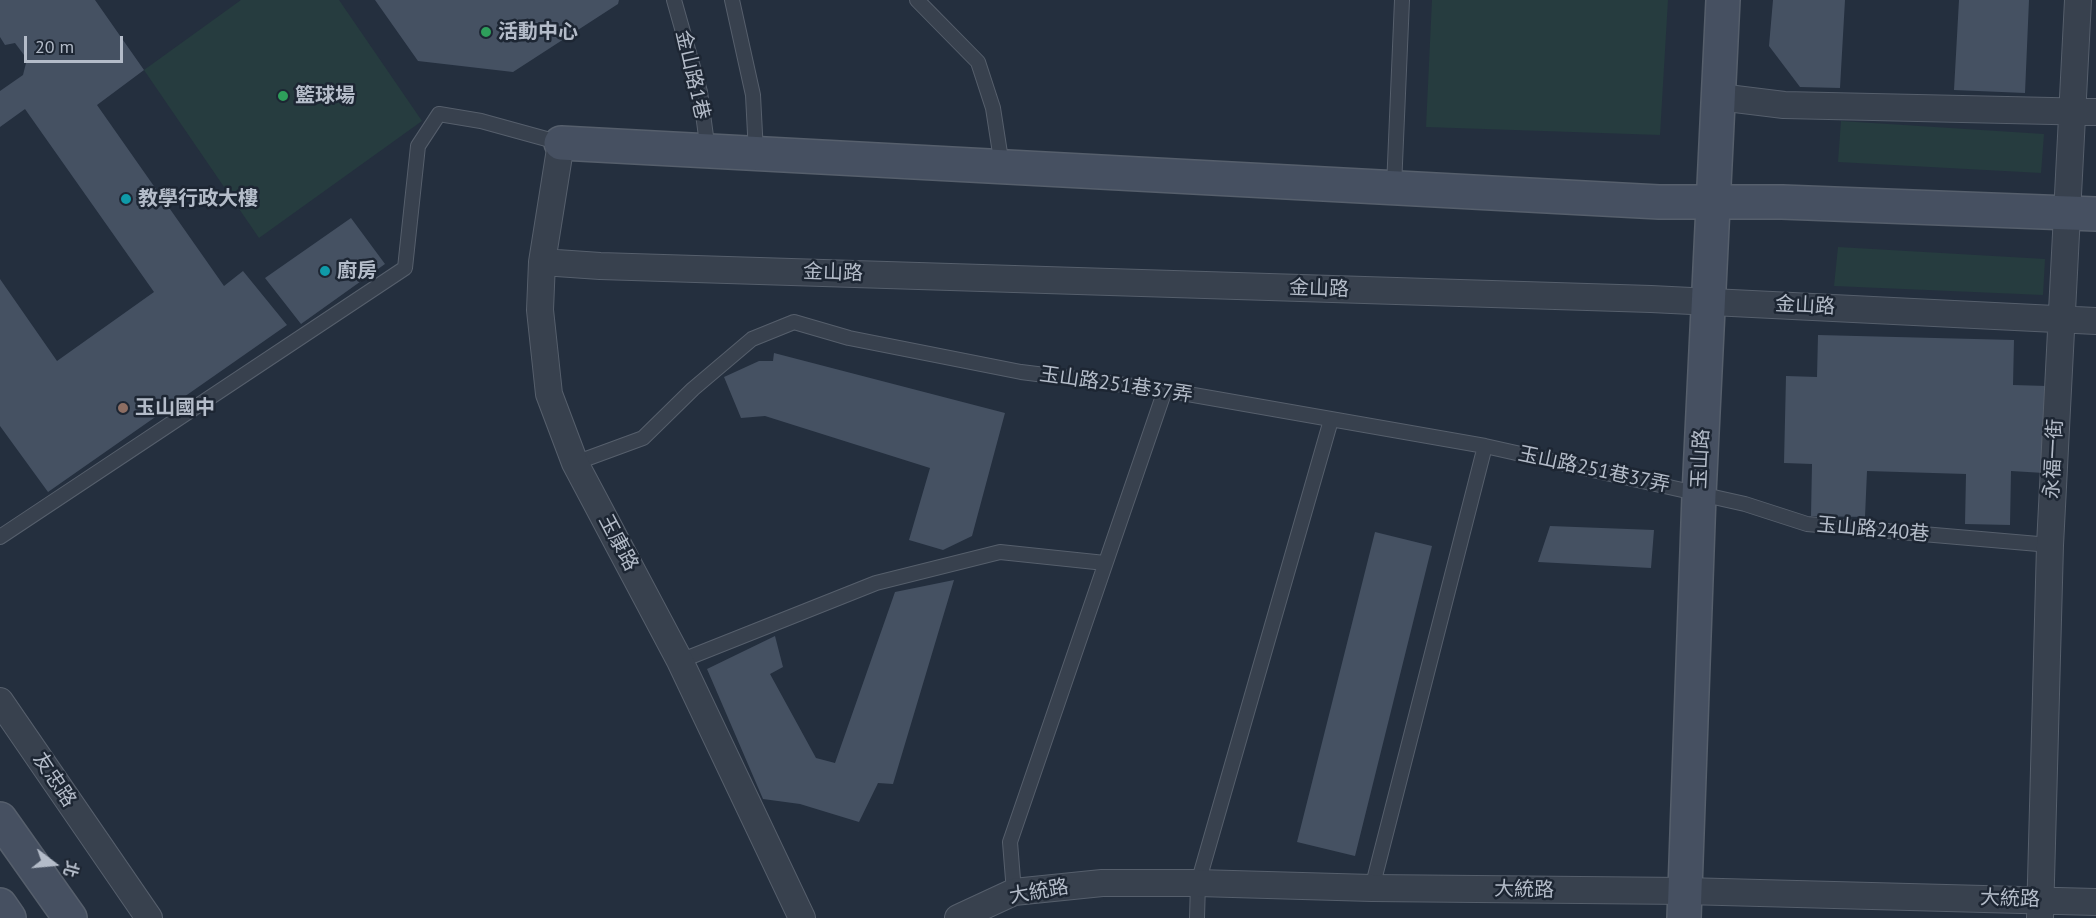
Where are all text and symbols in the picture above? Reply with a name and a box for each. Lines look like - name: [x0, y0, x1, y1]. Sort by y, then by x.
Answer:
- place label: 活動中心: [498, 20, 578, 44]
- scale bar: [27, 24, 126, 62]
- marker: 活動中心: [479, 25, 493, 39]
- street label: 金山路1巷: [670, 28, 714, 122]
- text: 20 m: [35, 35, 74, 58]
- place label: 籃球場: [295, 84, 355, 108]
- marker: 籃球場: [276, 89, 290, 103]
- place label: 教學行政大樓: [138, 187, 258, 211]
- marker: 教學行政大樓: [119, 192, 133, 206]
- place label: 廚房: [337, 259, 377, 283]
- street label: 金山路: [803, 260, 863, 286]
- marker: 廚房: [318, 264, 332, 278]
- street label: 金山路: [1289, 276, 1349, 302]
- street label: 金山路: [1774, 292, 1836, 320]
- street label: 玉山路251巷37弄: [1038, 362, 1194, 408]
- place label: 玉山國中: [135, 396, 215, 420]
- marker: 玉山國中: [116, 401, 130, 415]
- street label: 永福一街: [2040, 418, 2068, 500]
- street label: 玉山路: [1687, 428, 1715, 490]
- street label: 玉山路251巷37弄: [1516, 442, 1672, 498]
- street label: 玉康路: [593, 511, 643, 575]
- street label: 玉山路240巷: [1816, 513, 1930, 547]
- street label: 友忠路: [27, 748, 81, 812]
- north arrow: [24, 834, 84, 894]
- text: 北: [59, 859, 83, 879]
- street label: 大統路: [1007, 875, 1071, 909]
- street label: 大統路: [1494, 877, 1554, 903]
- street label: 大統路: [1980, 886, 2040, 912]

